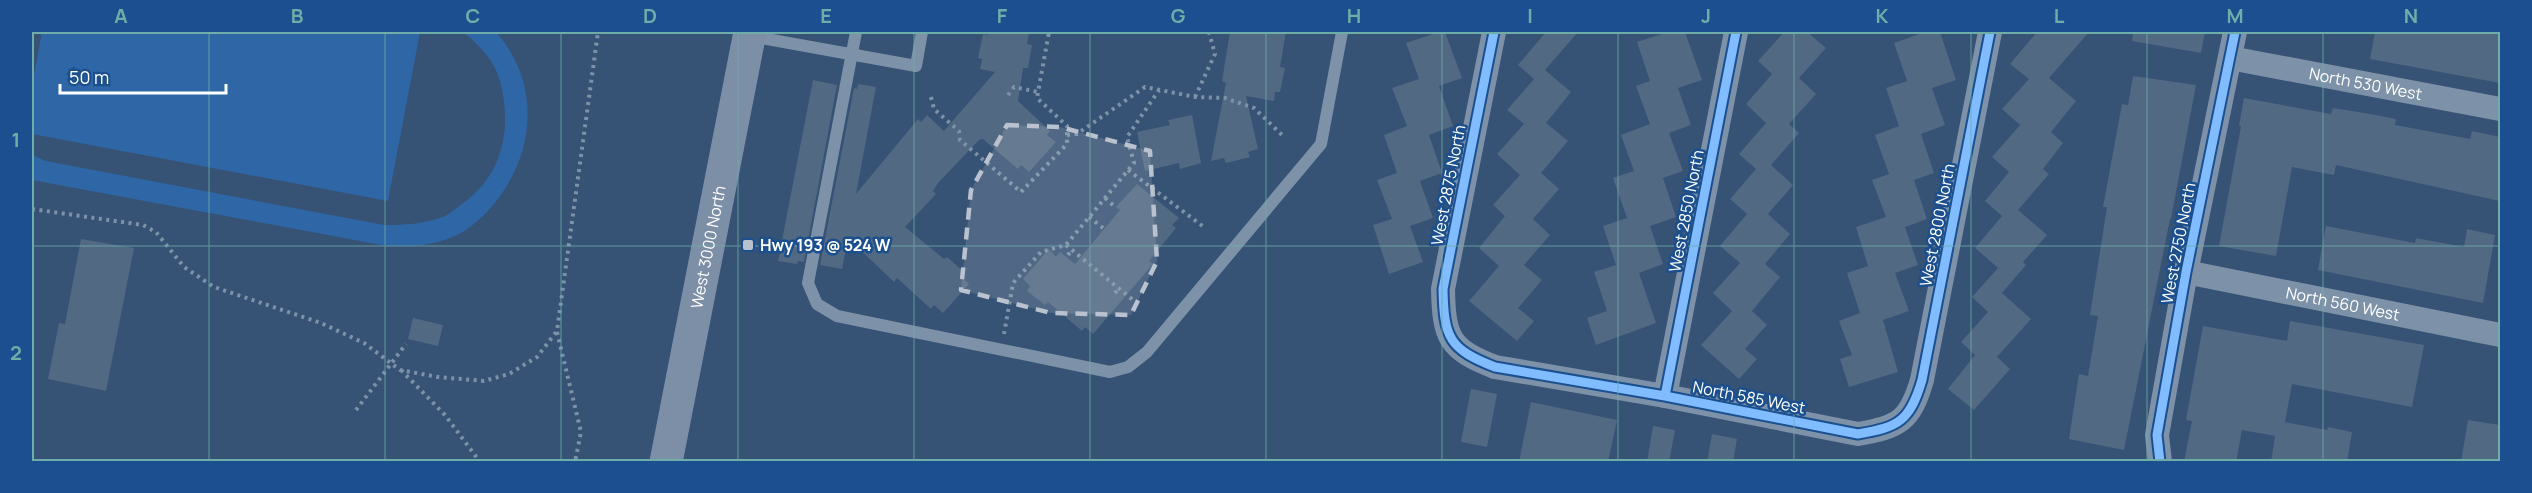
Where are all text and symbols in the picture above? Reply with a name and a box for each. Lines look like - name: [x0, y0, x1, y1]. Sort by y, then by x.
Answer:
- text: A: [114, 2, 128, 29]
- text: B: [291, 2, 304, 29]
- text: C: [466, 2, 480, 29]
- text: D: [643, 2, 657, 29]
- text: E: [820, 2, 832, 29]
- text: F: [997, 2, 1008, 29]
- text: G: [1171, 2, 1186, 29]
- text: H: [1347, 2, 1361, 29]
- text: I: [1527, 2, 1533, 29]
- text: J: [1701, 2, 1711, 29]
- text: K: [1876, 2, 1889, 29]
- text: L: [2054, 2, 2065, 29]
- text: M: [2226, 2, 2244, 29]
- text: N: [2404, 2, 2418, 29]
- scale bar: [60, 57, 226, 95]
- street label: North 530 West: [2307, 62, 2424, 105]
- text: 50 m: [69, 65, 109, 89]
- street label: West 2875 North: [1426, 123, 1470, 247]
- text: 1: [12, 126, 20, 153]
- street label: West 2850 North: [1663, 148, 1709, 274]
- street label: West 2800 North: [1914, 162, 1960, 288]
- street label: West 2750 North: [2155, 181, 2201, 305]
- street label: West 3000 North: [685, 184, 731, 310]
- place label: Hwy 193 @ 524 W: [760, 234, 891, 256]
- marker: Hwy 193 @ 524 W: [741, 238, 755, 252]
- street label: North 560 West: [2284, 281, 2402, 326]
- text: 2: [10, 339, 22, 366]
- street label: North 585 West: [1691, 375, 1807, 419]

